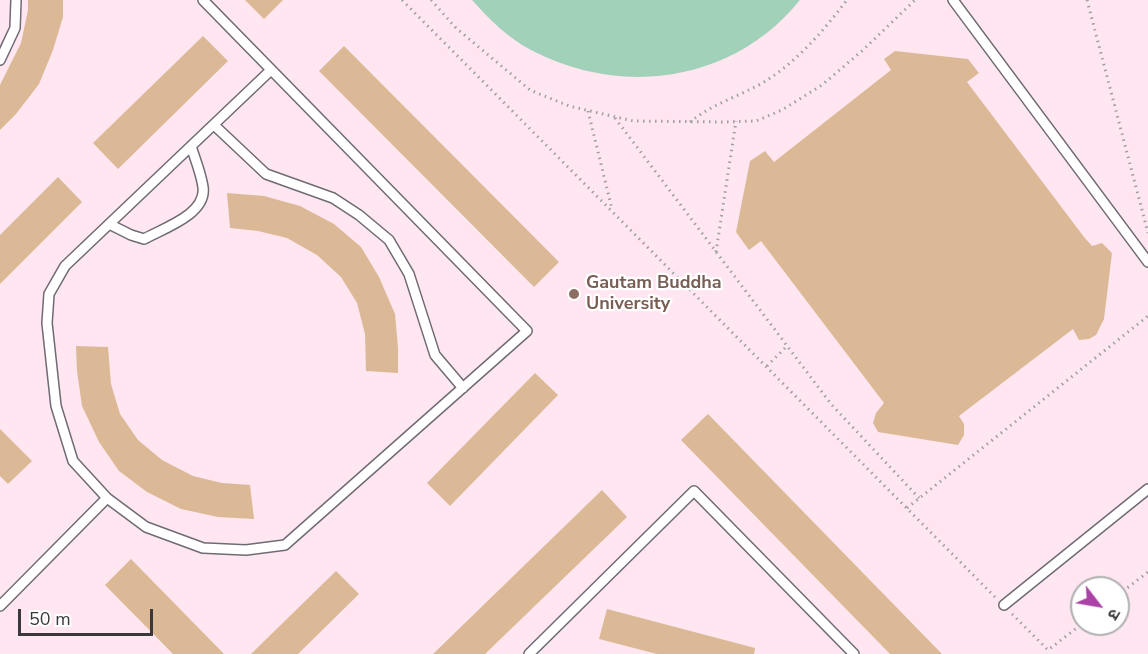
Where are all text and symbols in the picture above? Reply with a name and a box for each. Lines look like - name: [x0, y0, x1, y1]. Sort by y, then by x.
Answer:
- place label: Gautam Buddha University: [586, 273, 722, 316]
- marker: Gautam Buddha University: [567, 287, 581, 301]
- north arrow: [1070, 576, 1130, 636]
- scale bar: [21, 597, 156, 635]
- text: उ: [1102, 605, 1126, 624]
- text: 50 m: [29, 607, 71, 631]

